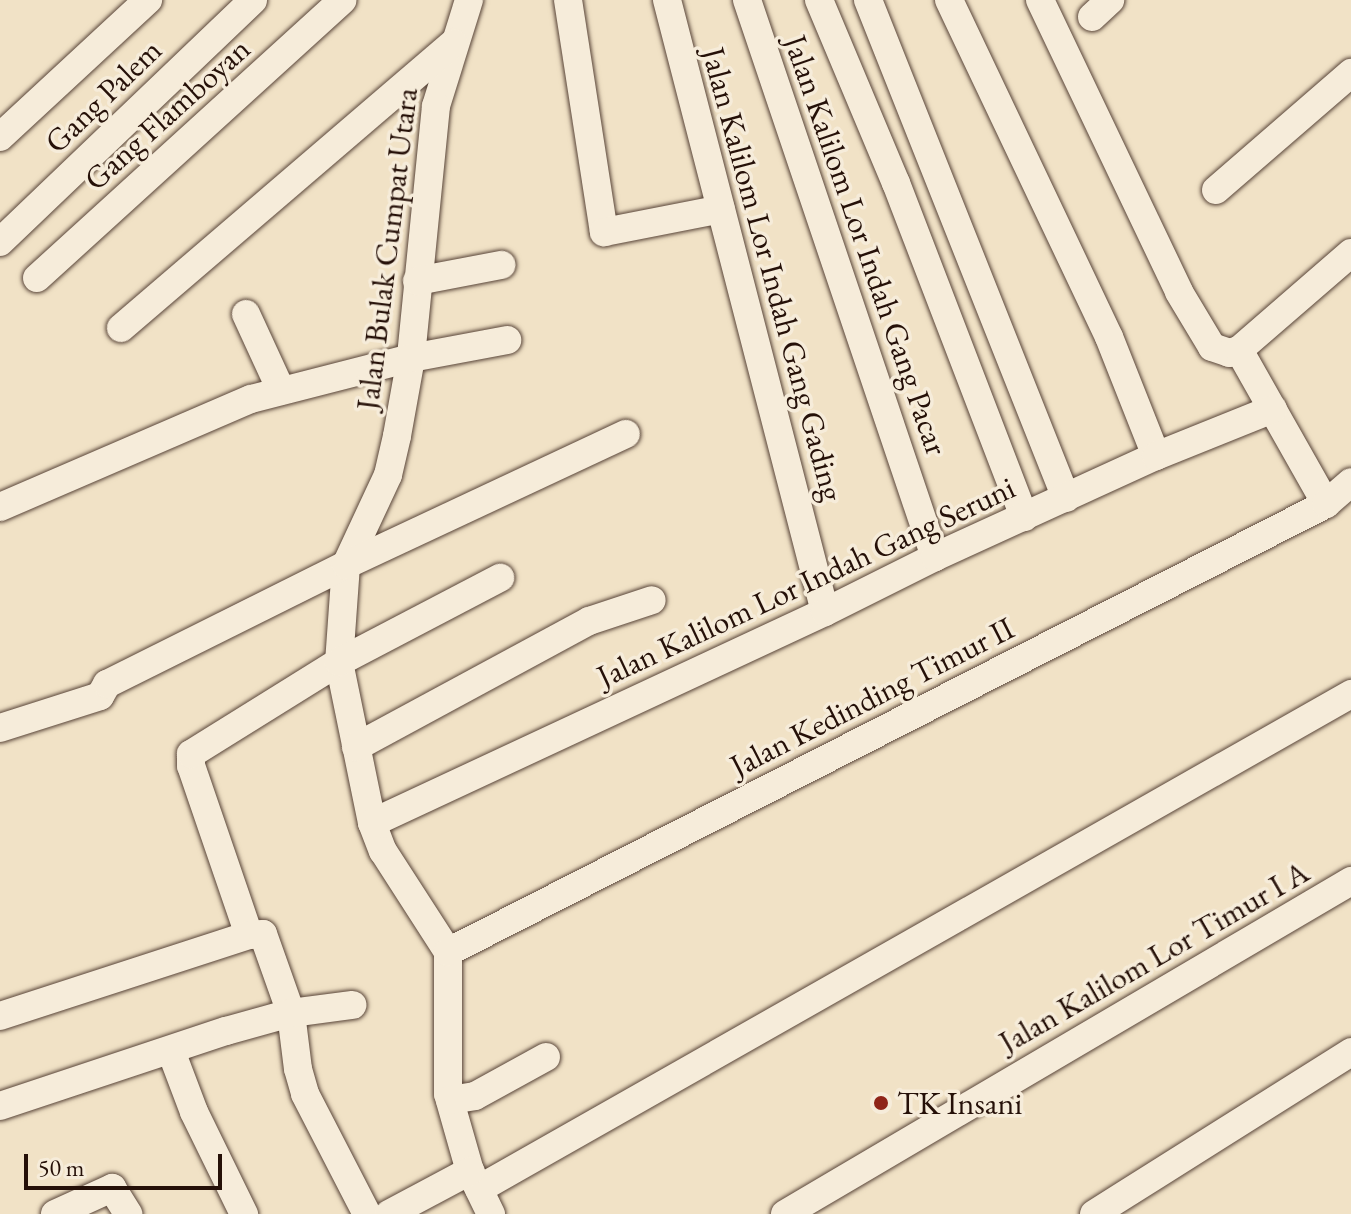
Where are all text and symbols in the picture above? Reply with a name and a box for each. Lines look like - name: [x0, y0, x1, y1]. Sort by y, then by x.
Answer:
- street label: Gang Flamboyan: [76, 30, 258, 198]
- street label: Jalan Kalilom Lor Indah Gang Pacar: [776, 30, 956, 460]
- street label: Gang Palem: [37, 31, 169, 161]
- street label: Jalan Kalilom Lor Indah Gang Gading: [694, 43, 852, 505]
- street label: Jalan Bulak Cumpat Utara: [348, 86, 426, 412]
- street label: Jalan Kalilom Lor Indah Gang Seruni: [591, 468, 1021, 696]
- street label: Jalan Kedinding Timur II: [724, 609, 1020, 785]
- street label: Jalan Kalilom Lor Timur I A: [992, 853, 1316, 1061]
- place label: TK Insani: [897, 1084, 1022, 1122]
- marker: TK Insani: [872, 1094, 890, 1112]
- scale bar: [28, 1138, 226, 1188]
- text: 50 m: [38, 1152, 85, 1183]

